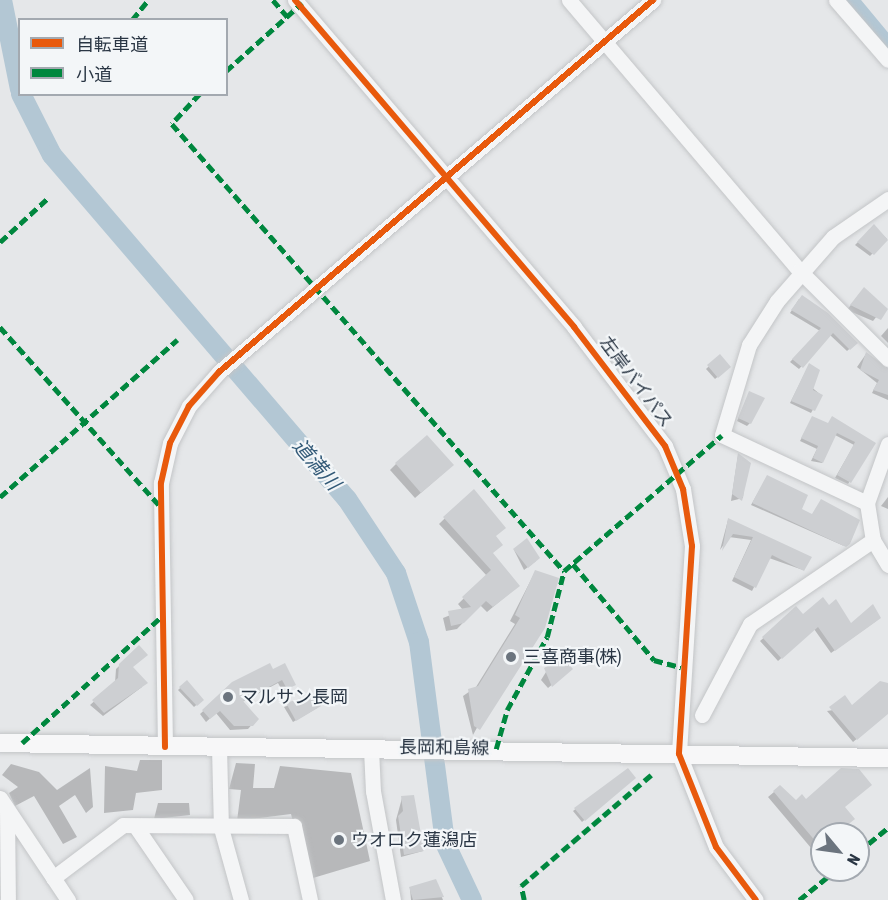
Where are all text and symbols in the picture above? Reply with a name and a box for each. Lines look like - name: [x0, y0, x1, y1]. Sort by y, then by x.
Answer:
- legend: [18, 18, 228, 96]
- text: 自転車道: [76, 34, 148, 55]
- text: 小道: [76, 64, 112, 85]
- street label: 左岸バイパス: [595, 332, 677, 432]
- water label: 道満川: [288, 433, 346, 495]
- place label: 三喜商事(株): [523, 646, 622, 668]
- marker: 三喜商事(株): [504, 650, 518, 664]
- place label: マルサン長岡: [240, 686, 348, 708]
- marker: マルサン長岡: [221, 690, 235, 704]
- street label: 長岡和島線: [399, 736, 489, 760]
- north arrow: [810, 822, 870, 882]
- place label: ウオロク蓮潟店: [351, 829, 477, 851]
- marker: ウオロク蓮潟店: [332, 833, 346, 847]
- text: N: [844, 851, 864, 868]

